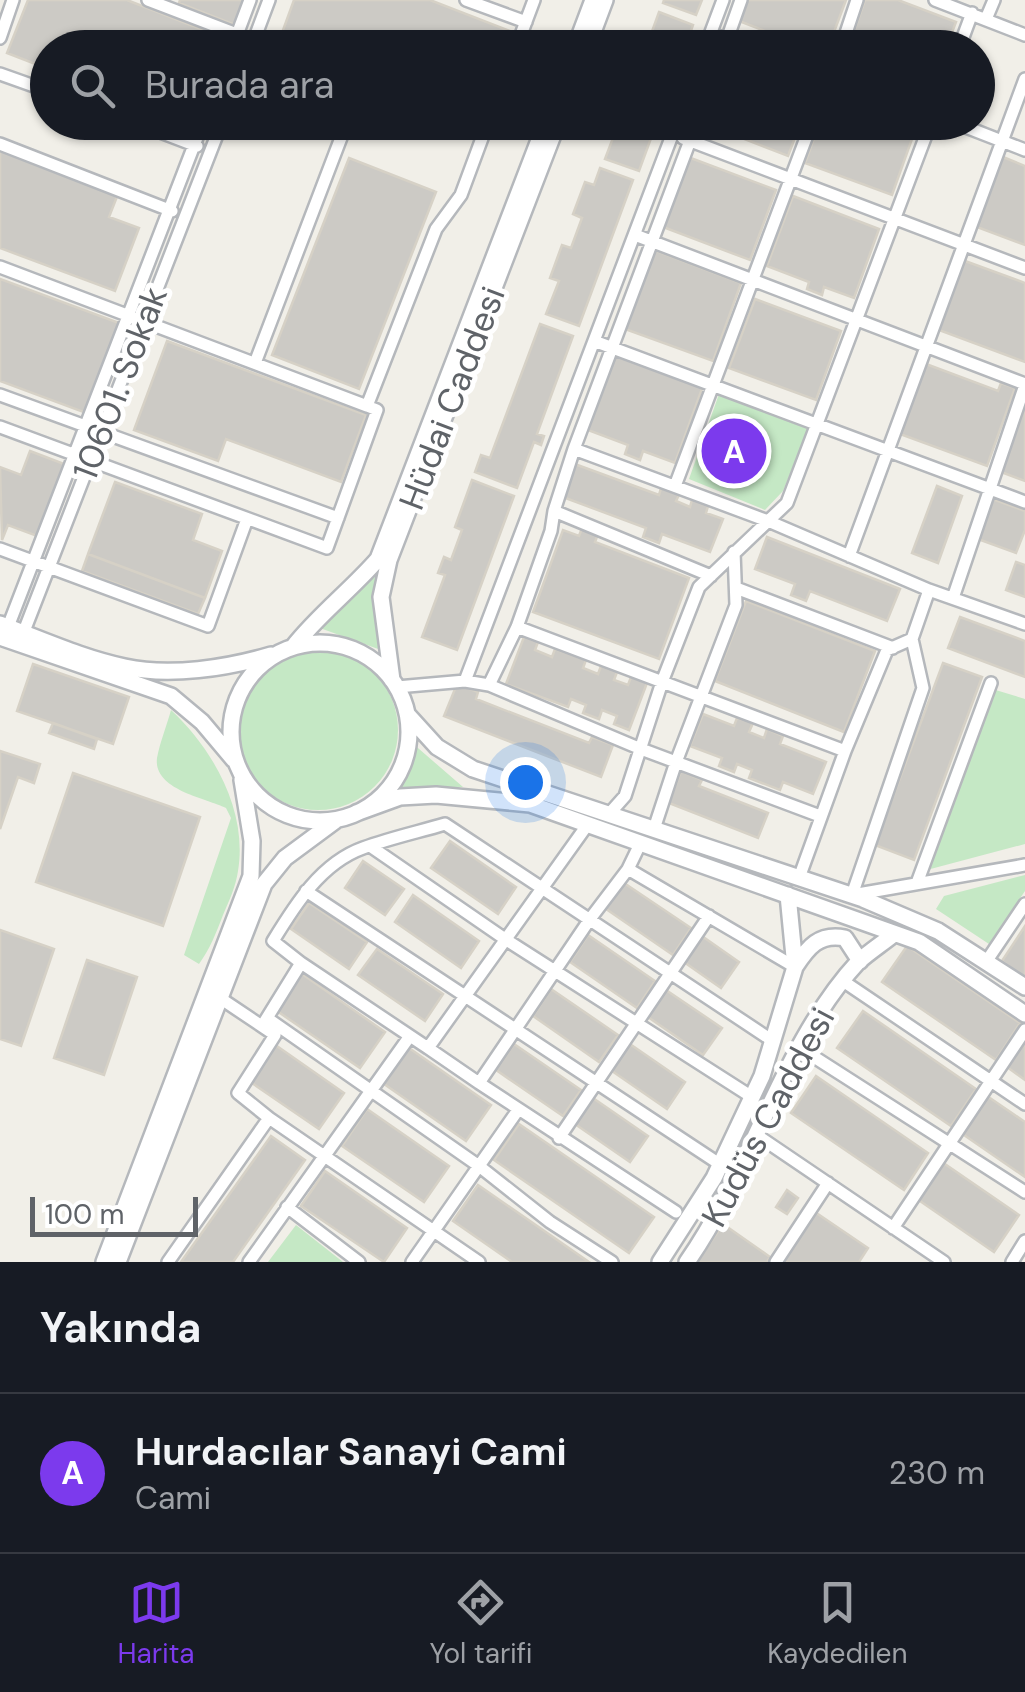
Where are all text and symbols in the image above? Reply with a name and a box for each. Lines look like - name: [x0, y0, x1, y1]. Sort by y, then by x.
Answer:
- search box: [30, 30, 995, 140]
- icon: search: [65, 58, 120, 113]
- text: Burada ara: [145, 60, 334, 110]
- street label: 10601. Sokak: [62, 280, 178, 486]
- street label: Hüdai Caddesi: [388, 280, 516, 516]
- pin: A: [702, 414, 766, 488]
- your location: [500, 757, 551, 808]
- street label: Kudüs Caddesi: [691, 999, 845, 1235]
- scale bar: [30, 1192, 198, 1236]
- text: 100 m: [45, 1196, 124, 1233]
- text: Yakında: [40, 1300, 201, 1355]
- text: Hurdacılar Sanayi Cami: [135, 1427, 567, 1477]
- text: A: [61, 1452, 84, 1494]
- text: 230 m: [889, 1452, 985, 1494]
- text: Cami: [135, 1477, 211, 1519]
- tab: Harita: [117, 1575, 195, 1672]
- tab: Yol tarifi: [430, 1575, 532, 1672]
- tab: Kaydedilen: [767, 1575, 908, 1672]

